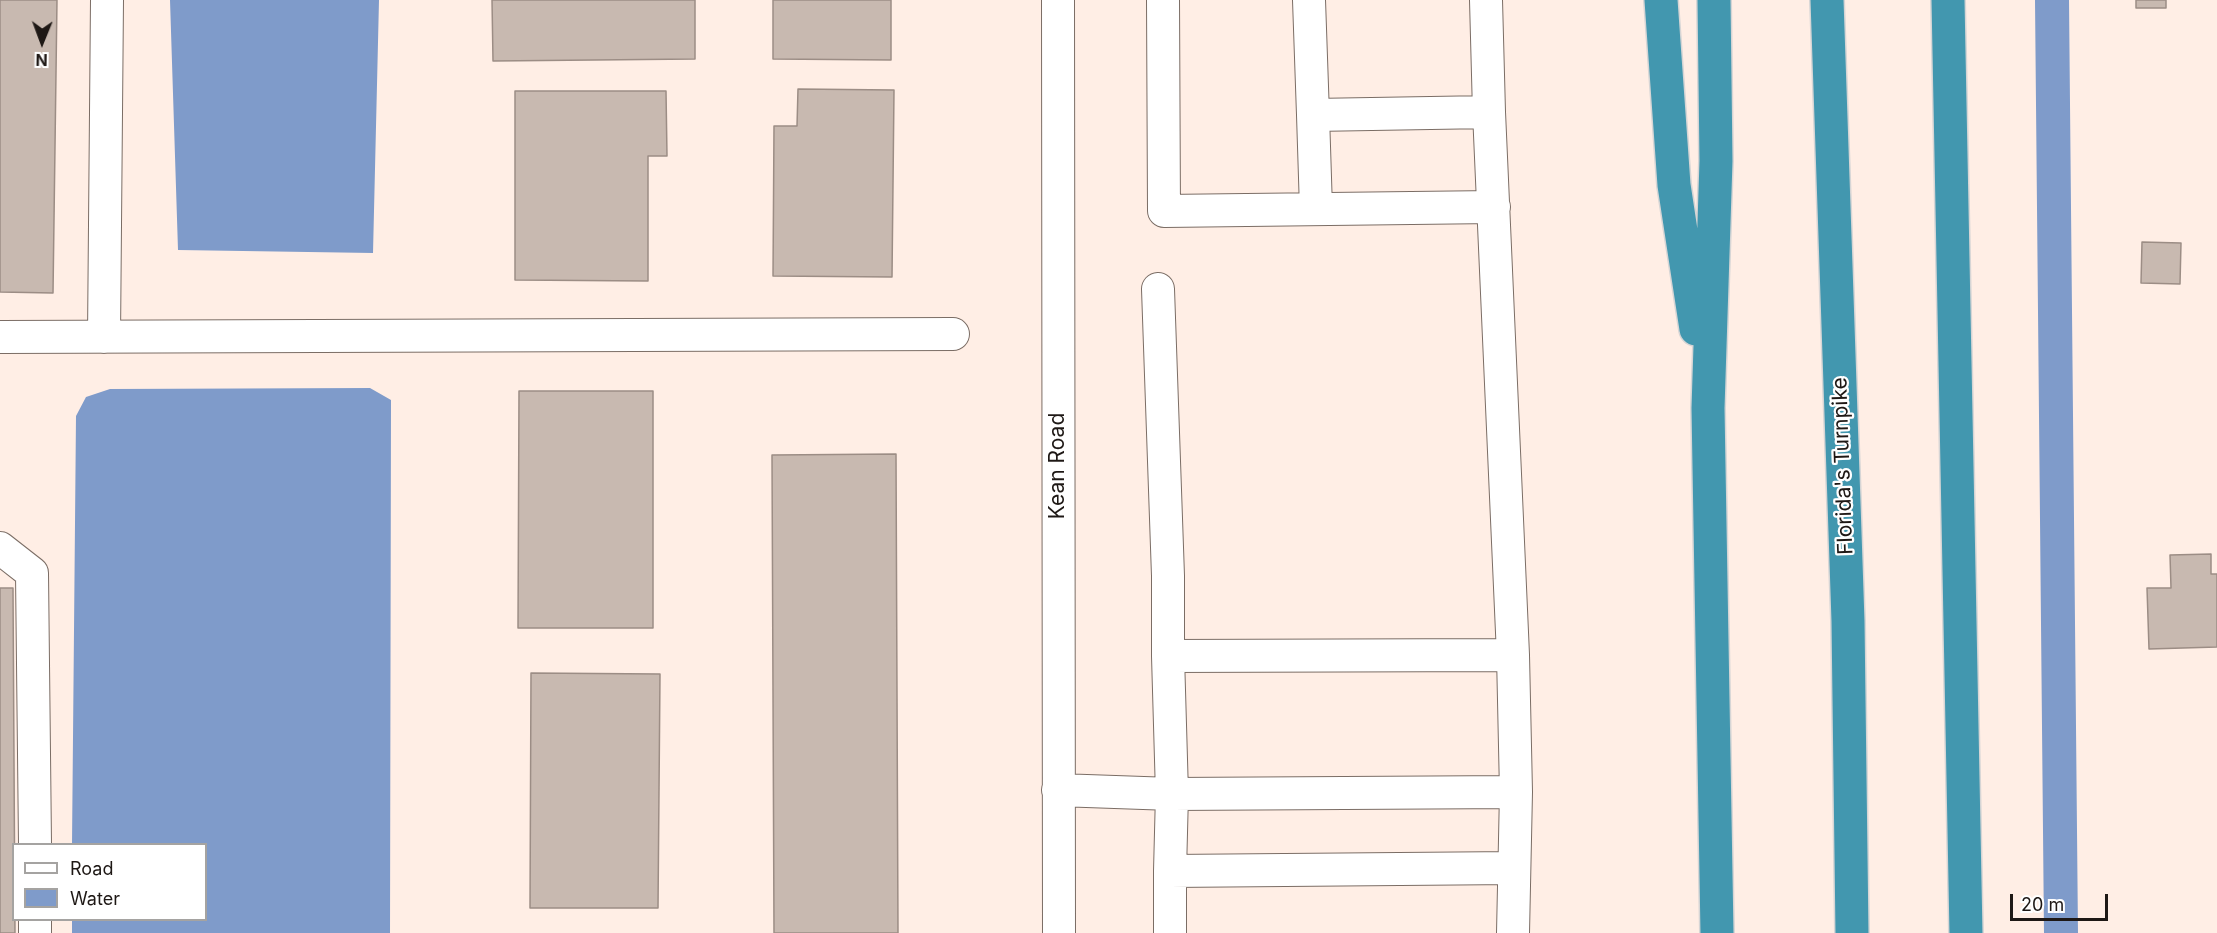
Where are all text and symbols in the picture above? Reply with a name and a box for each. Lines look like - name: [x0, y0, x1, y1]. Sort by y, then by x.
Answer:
- north arrow: [12, 12, 72, 72]
- text: N: [35, 50, 48, 70]
- street label: Florida's Turnpike: [1827, 377, 1859, 555]
- street label: Kean Road: [1045, 413, 1071, 519]
- legend: [12, 843, 207, 921]
- text: Road: [70, 858, 113, 879]
- scale bar: [2013, 882, 2110, 920]
- text: Water: [70, 888, 120, 909]
- text: 20 m: [2021, 894, 2064, 915]

